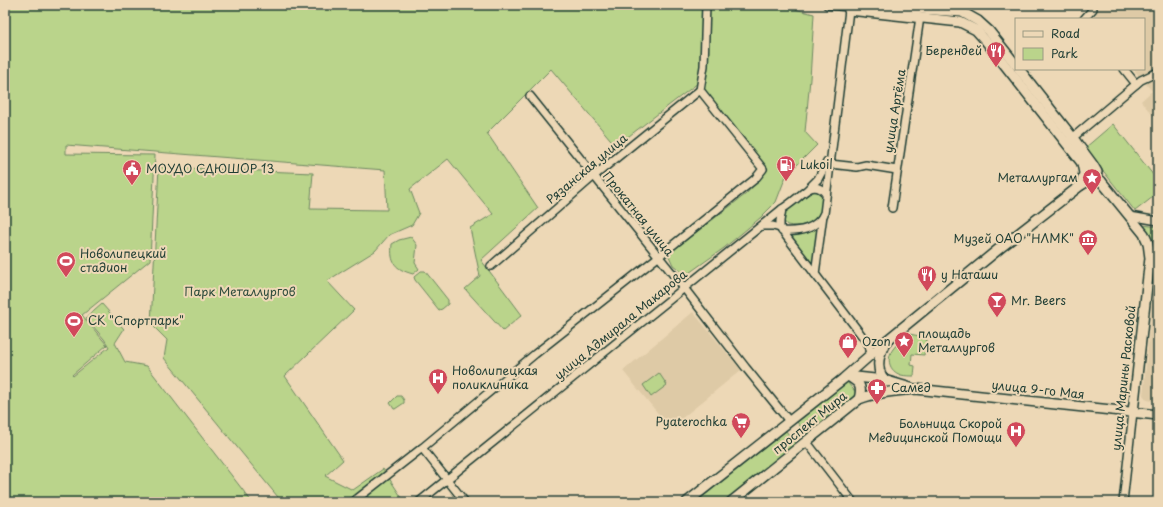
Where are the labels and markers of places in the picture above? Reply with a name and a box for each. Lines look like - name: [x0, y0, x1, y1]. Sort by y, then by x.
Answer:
- restaurant icon: Берендей: [985, 40, 1007, 68]
- place label: Берендей: [925, 41, 982, 59]
- fuel station icon: Lukoil: [775, 154, 797, 182]
- place label: Lukoil: [800, 155, 833, 173]
- public building icon: МОУДО СДЮШОР 13: [121, 158, 143, 186]
- place label: МОУДО СДЮШОР 13: [146, 159, 274, 177]
- place icon: Металлургам: [1081, 167, 1103, 195]
- place label: Металлургам: [997, 168, 1078, 186]
- museum icon: Музей ОАО "НЛМК": [1077, 228, 1099, 256]
- place label: Музей ОАО "НЛМК": [953, 229, 1074, 247]
- place label: Новолипецкий стадион: [80, 244, 166, 276]
- sports icon: Новолипецкий стадион: [55, 250, 77, 278]
- restaurant icon: у Наташи: [916, 264, 938, 292]
- place label: у Наташи: [941, 265, 998, 283]
- bar icon: Mr. Beers: [986, 290, 1008, 318]
- place label: Mr. Beers: [1011, 291, 1067, 309]
- sports icon: СК "Спортпарк": [63, 310, 85, 338]
- place label: СК "Спортпарк": [88, 311, 184, 329]
- place label: площадь Металлургов: [918, 324, 995, 356]
- place icon: площадь Металлургов: [893, 330, 915, 358]
- shop icon: Ozon: [837, 331, 859, 359]
- place label: Ozon: [862, 332, 891, 350]
- place label: Новолипецкая поликлиника: [452, 361, 538, 393]
- hospital icon: Новолипецкая поликлиника: [427, 367, 449, 395]
- pharmacy icon: Самед: [866, 377, 888, 405]
- place label: Самед: [891, 378, 931, 396]
- supermarket icon: Pyaterochka: [730, 411, 752, 439]
- place label: Pyaterochka: [655, 412, 728, 430]
- place label: Больница Скорой Медицинской Помощи: [868, 414, 1002, 446]
- hospital icon: Больница Скорой Медицинской Помощи: [1005, 420, 1027, 448]

